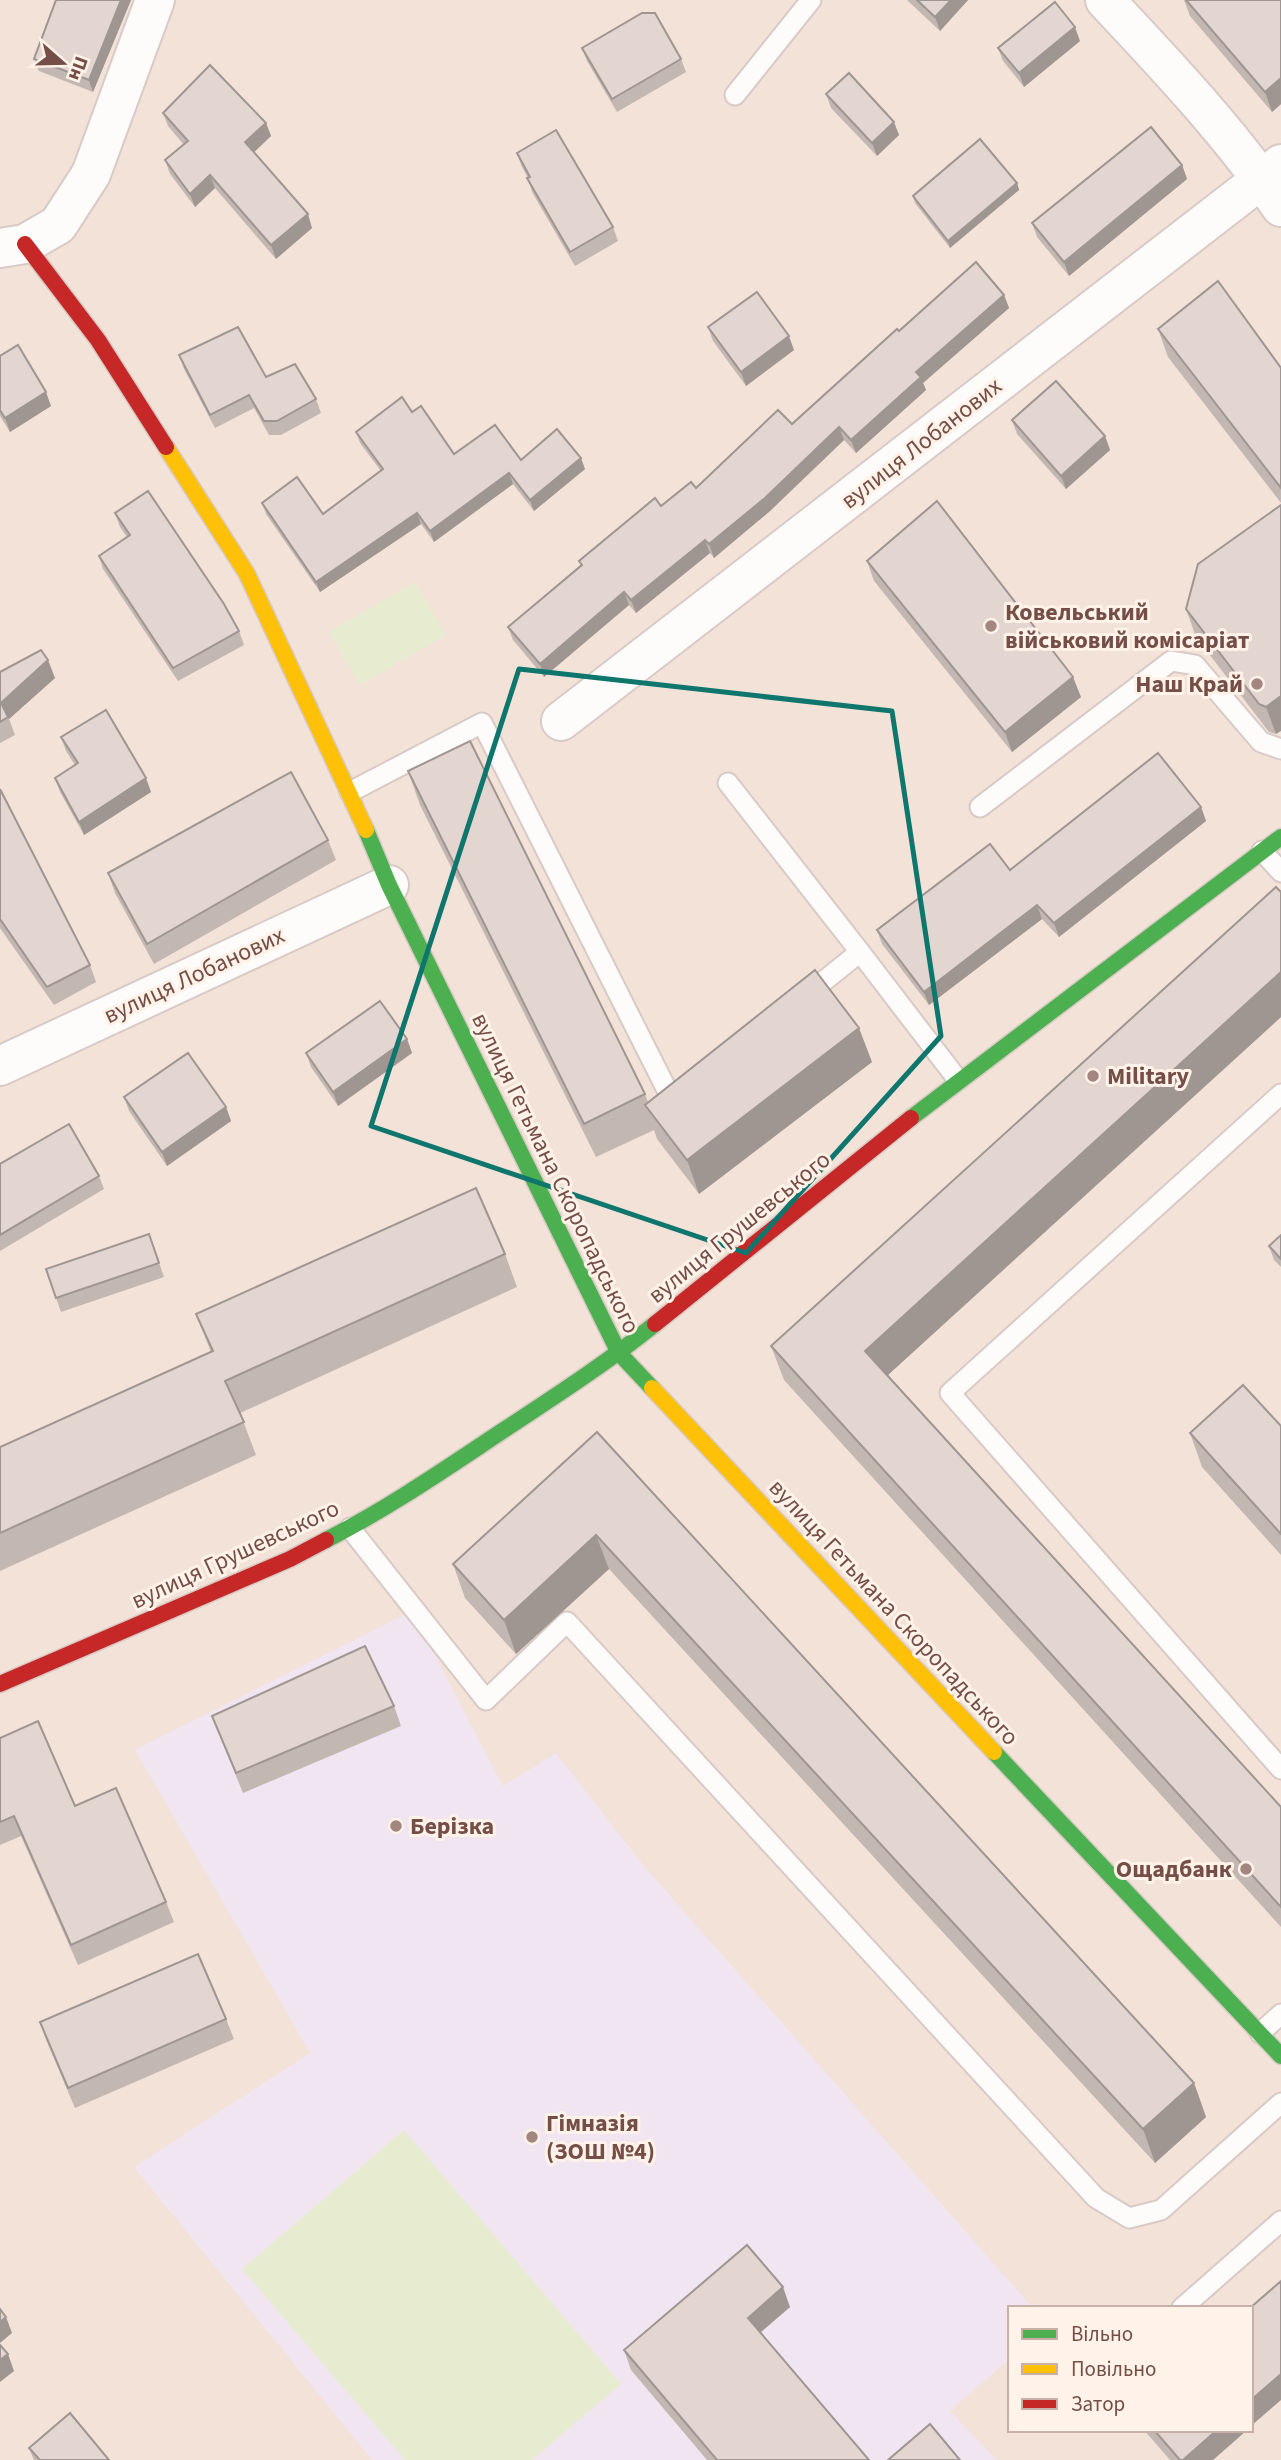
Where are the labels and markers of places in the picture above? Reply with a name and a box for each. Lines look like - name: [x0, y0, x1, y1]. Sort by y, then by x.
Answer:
- place label: Ковельський військовий комісаріат: [1005, 595, 1250, 658]
- marker: Ковельський військовий комісаріат: [983, 618, 999, 634]
- place label: Наш Край: [1135, 667, 1243, 702]
- marker: Наш Край: [1249, 676, 1265, 692]
- place label: Military: [1107, 1059, 1189, 1094]
- marker: Military: [1085, 1068, 1101, 1084]
- place label: Берізка: [410, 1809, 494, 1844]
- marker: Берізка: [388, 1818, 404, 1834]
- place label: Ощадбанк: [1116, 1852, 1233, 1887]
- marker: Ощадбанк: [1238, 1861, 1254, 1877]
- place label: Гімназія (ЗОШ №4): [546, 2106, 655, 2169]
- marker: Гімназія (ЗОШ №4): [524, 2129, 540, 2145]

